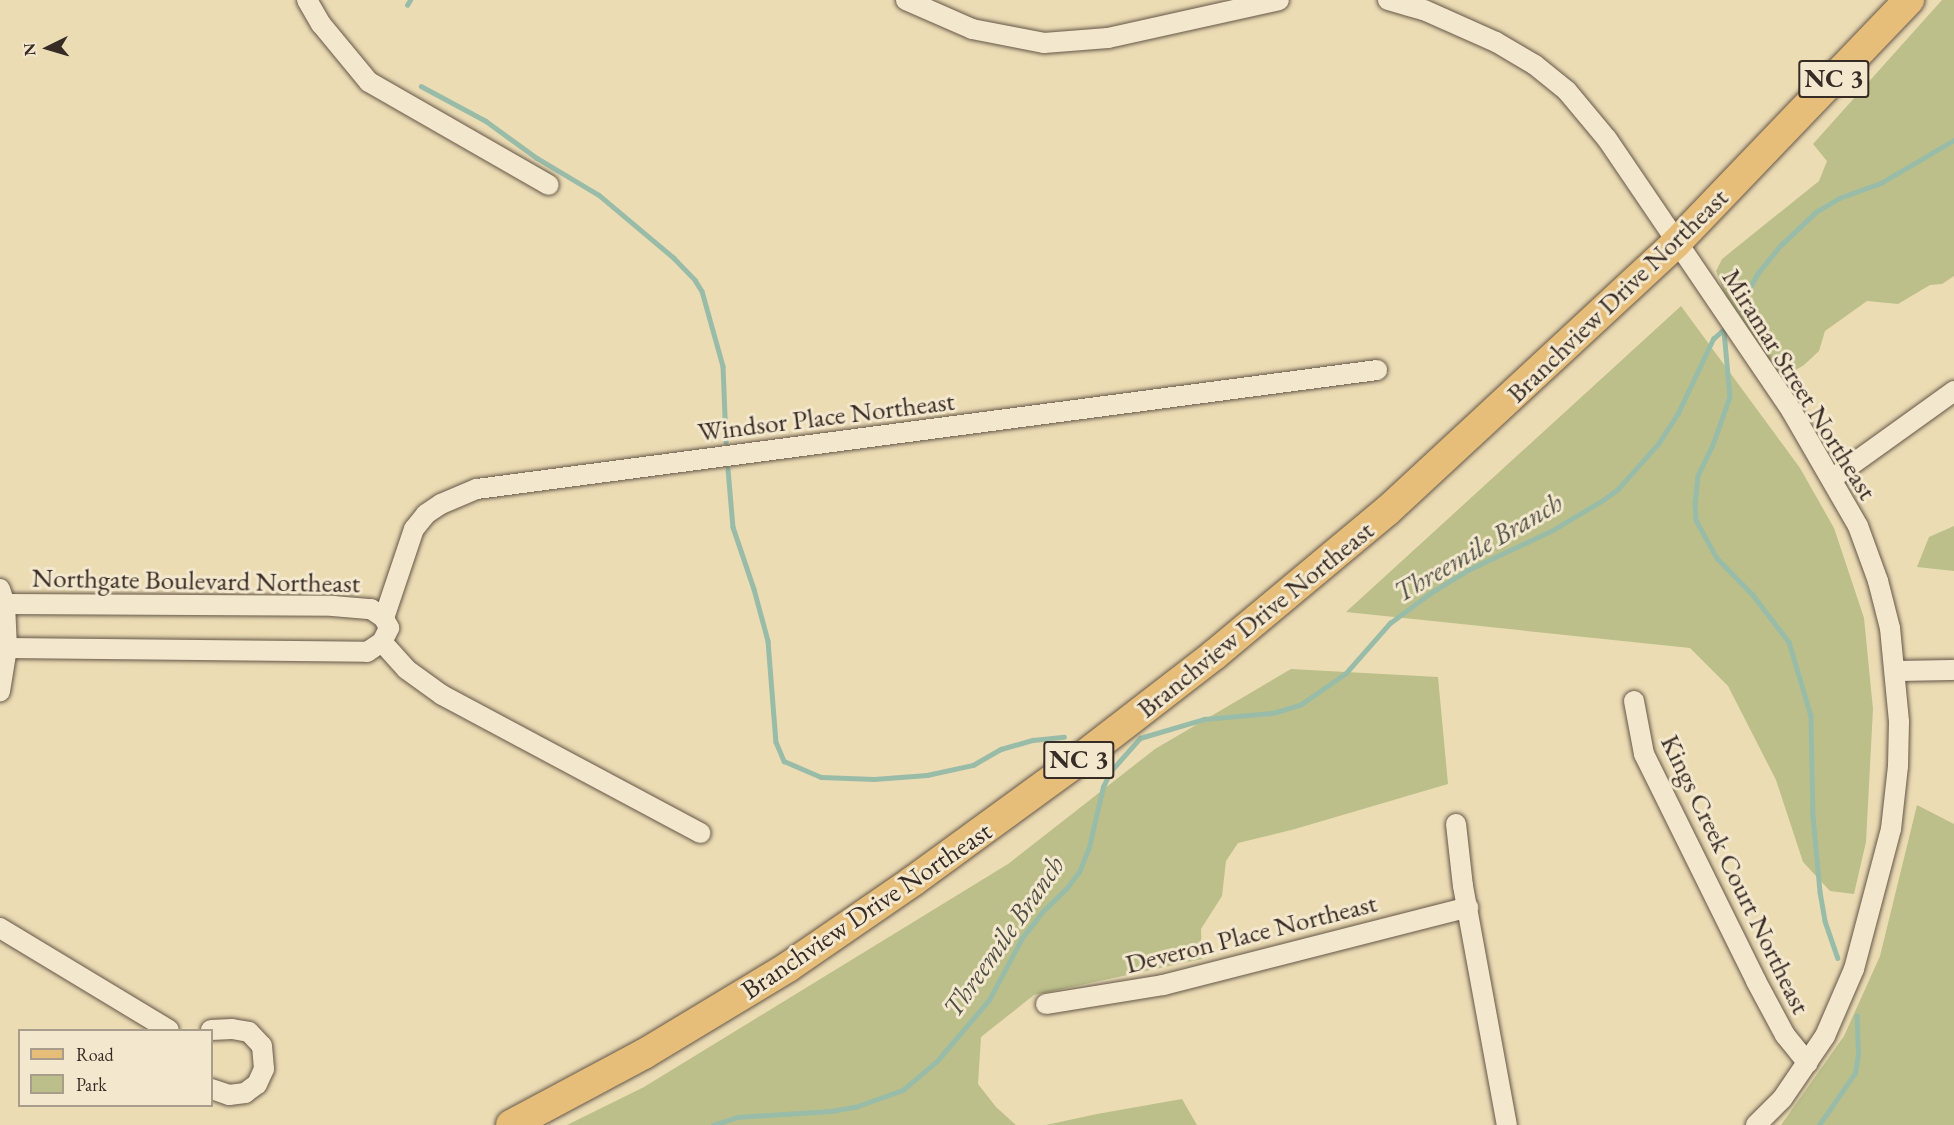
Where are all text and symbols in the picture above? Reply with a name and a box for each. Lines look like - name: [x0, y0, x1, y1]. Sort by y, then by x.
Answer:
- north arrow: [18, 18, 78, 78]
- text: N: [19, 42, 41, 57]
- road number: NC 3: [1798, 56, 1870, 102]
- street label: Branchview Drive Northeast: [1500, 181, 1734, 409]
- street label: Miramar Street Northeast: [1716, 262, 1884, 506]
- street label: Windsor Place Northeast: [696, 384, 956, 448]
- water label: Threemile Branch: [1388, 485, 1568, 609]
- street label: Branchview Drive Northeast: [1130, 514, 1380, 724]
- street label: Northgate Boulevard Northeast: [32, 561, 360, 599]
- street label: Kings Creek Court Northeast: [1654, 729, 1818, 1019]
- road number: NC 3: [1043, 737, 1115, 783]
- street label: Branchview Drive Northeast: [735, 814, 997, 1006]
- water label: Threemile Branch: [935, 849, 1071, 1023]
- street label: Deveron Place Northeast: [1122, 886, 1380, 980]
- legend: [18, 1029, 213, 1107]
- text: Road: [76, 1043, 114, 1066]
- text: Park: [76, 1073, 107, 1096]

